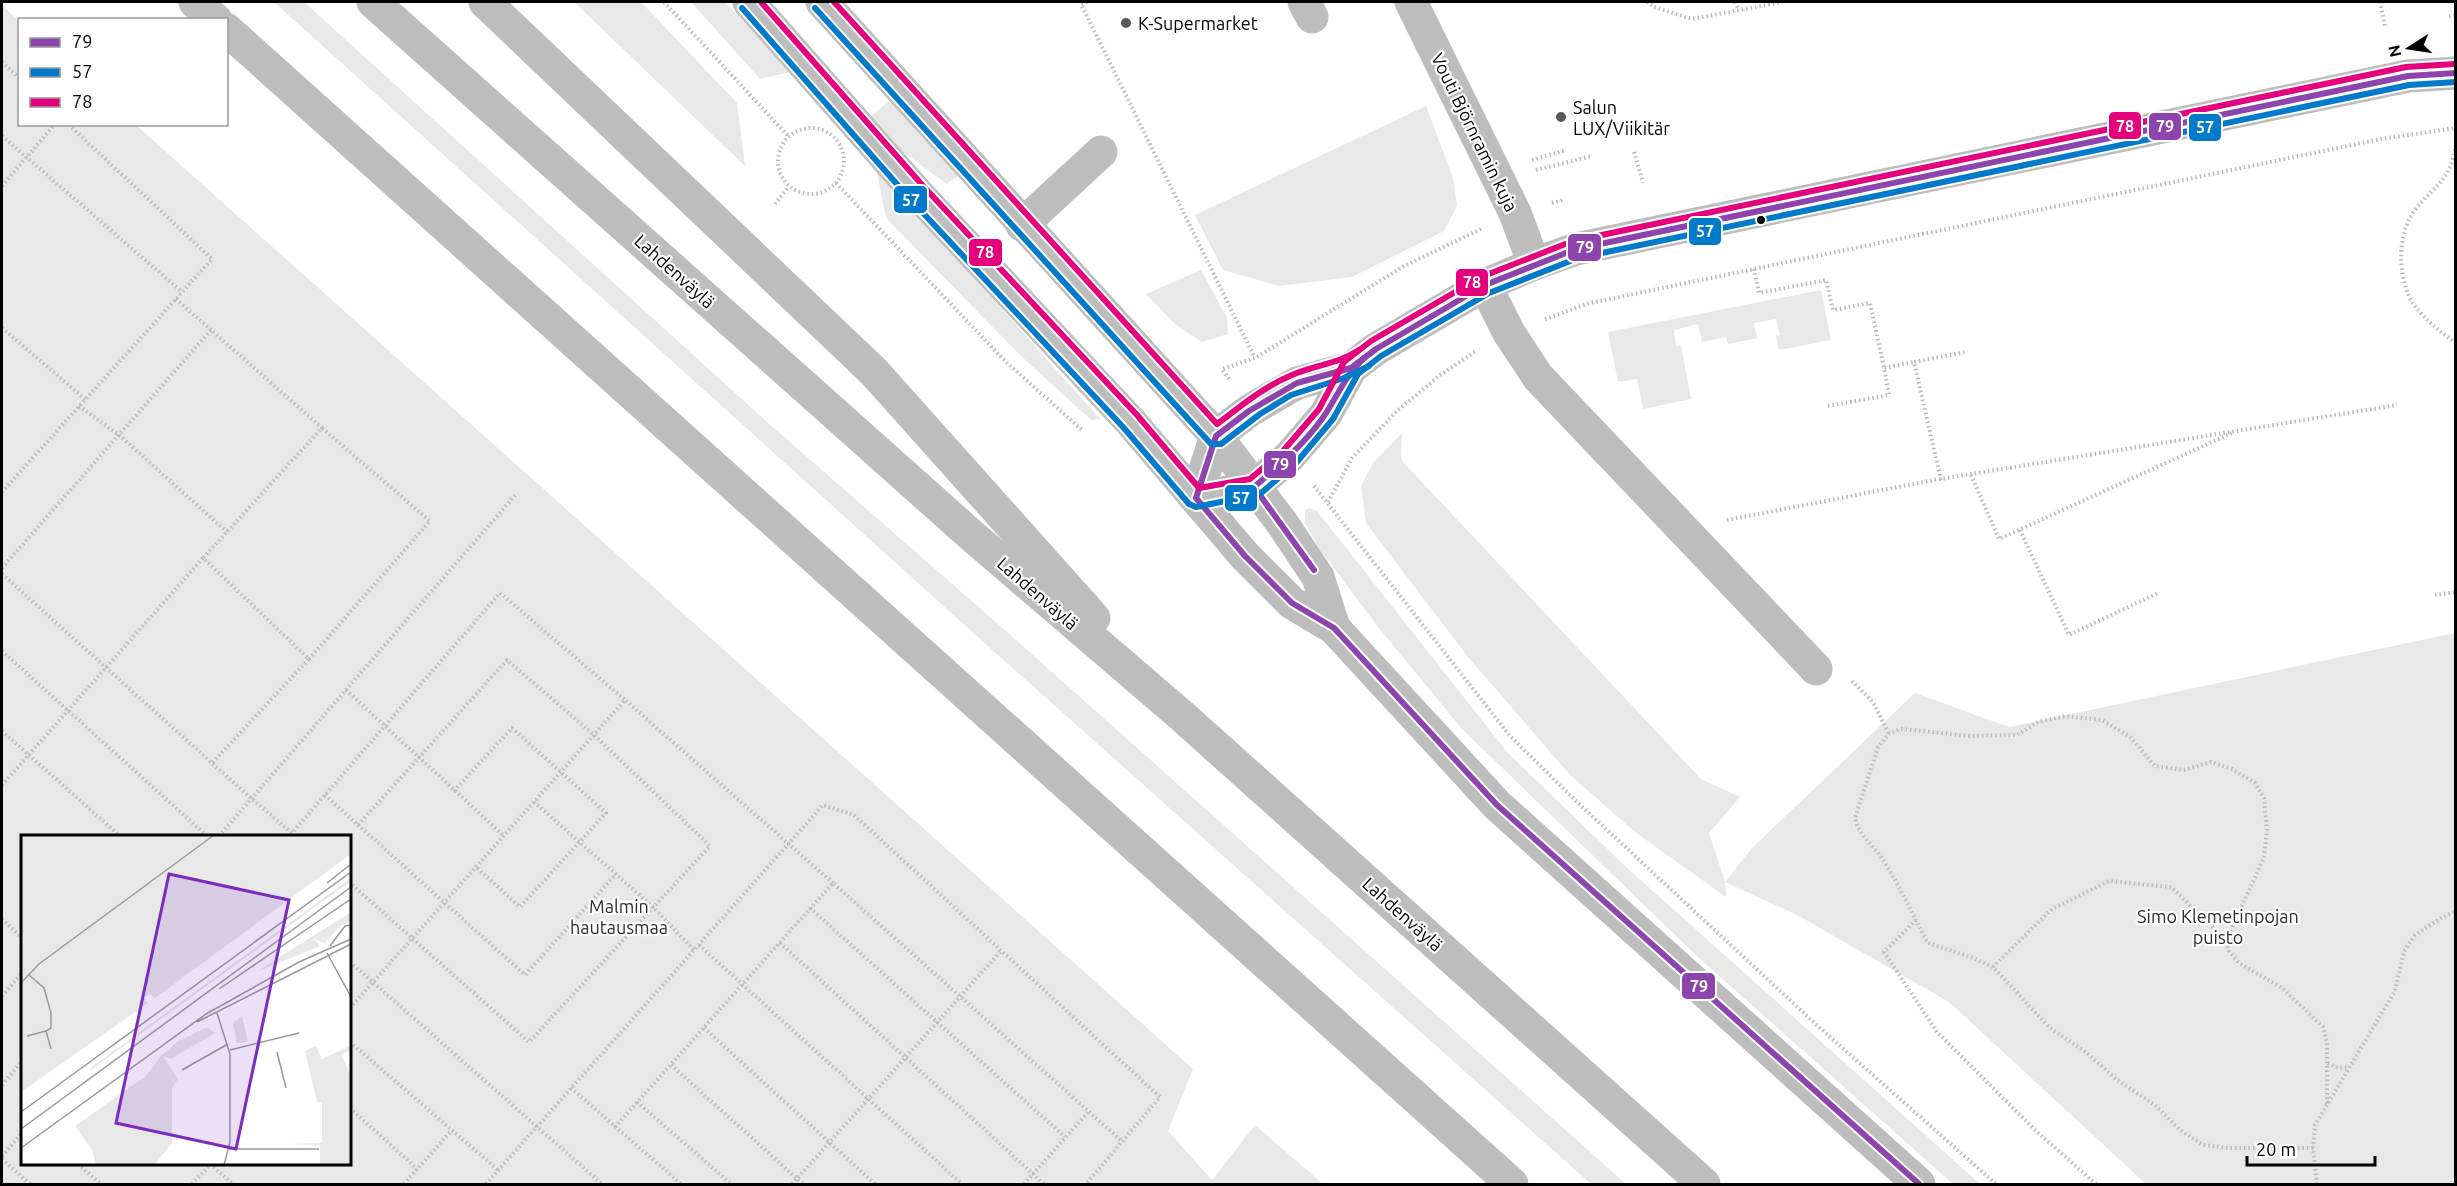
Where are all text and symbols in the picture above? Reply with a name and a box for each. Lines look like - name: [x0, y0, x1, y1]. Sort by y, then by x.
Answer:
- place label: K-Supermarket: [1138, 13, 1258, 33]
- marker: K-Supermarket: [1119, 16, 1133, 30]
- legend: [18, 18, 228, 126]
- north arrow: [2379, 18, 2439, 78]
- text: 79: [72, 31, 92, 51]
- text: N: [2384, 43, 2404, 59]
- street label: Vouti Björnramin kuja: [1428, 49, 1522, 215]
- text: 57: [72, 61, 92, 81]
- text: 78: [72, 91, 92, 111]
- place label: Salun LUX/Viikitär: [1573, 97, 1670, 138]
- marker: Salun LUX/Viikitär: [1554, 110, 1568, 124]
- line badge: 78: [2108, 111, 2142, 140]
- line badge: 79: [2148, 112, 2182, 141]
- line badge: 57: [2188, 113, 2222, 142]
- text: 78: [2116, 117, 2134, 135]
- text: 79: [2156, 117, 2174, 135]
- text: 57: [2196, 118, 2214, 136]
- line badge: 57: [893, 185, 928, 214]
- text: 57: [902, 191, 920, 209]
- unlabelled marker: [1755, 214, 1767, 226]
- line badge: 57: [1688, 217, 1722, 246]
- text: 57: [1696, 222, 1714, 240]
- street label: Lahdenväylä: [631, 230, 719, 312]
- line badge: 79: [1567, 233, 1602, 262]
- line badge: 78: [968, 238, 1003, 267]
- text: 79: [1576, 238, 1594, 256]
- text: 78: [976, 243, 994, 261]
- line badge: 78: [1455, 268, 1489, 297]
- text: 78: [1463, 273, 1481, 291]
- line badge: 79: [1263, 450, 1297, 479]
- text: 79: [1271, 455, 1289, 473]
- line badge: 57: [1224, 484, 1258, 512]
- text: 57: [1232, 489, 1250, 507]
- street label: Lahdenväylä: [994, 553, 1082, 633]
- inset map: [21, 835, 351, 1165]
- street label: Lahdenväylä: [1359, 873, 1447, 955]
- park label: Malmin hautausmaa: [570, 896, 668, 937]
- park label: Simo Klemetinpojan puisto: [2137, 906, 2299, 947]
- line badge: 79: [1681, 972, 1716, 1000]
- text: 79: [1690, 977, 1708, 995]
- scale bar: [2247, 1129, 2374, 1167]
- text: 20 m: [2256, 1139, 2296, 1159]

